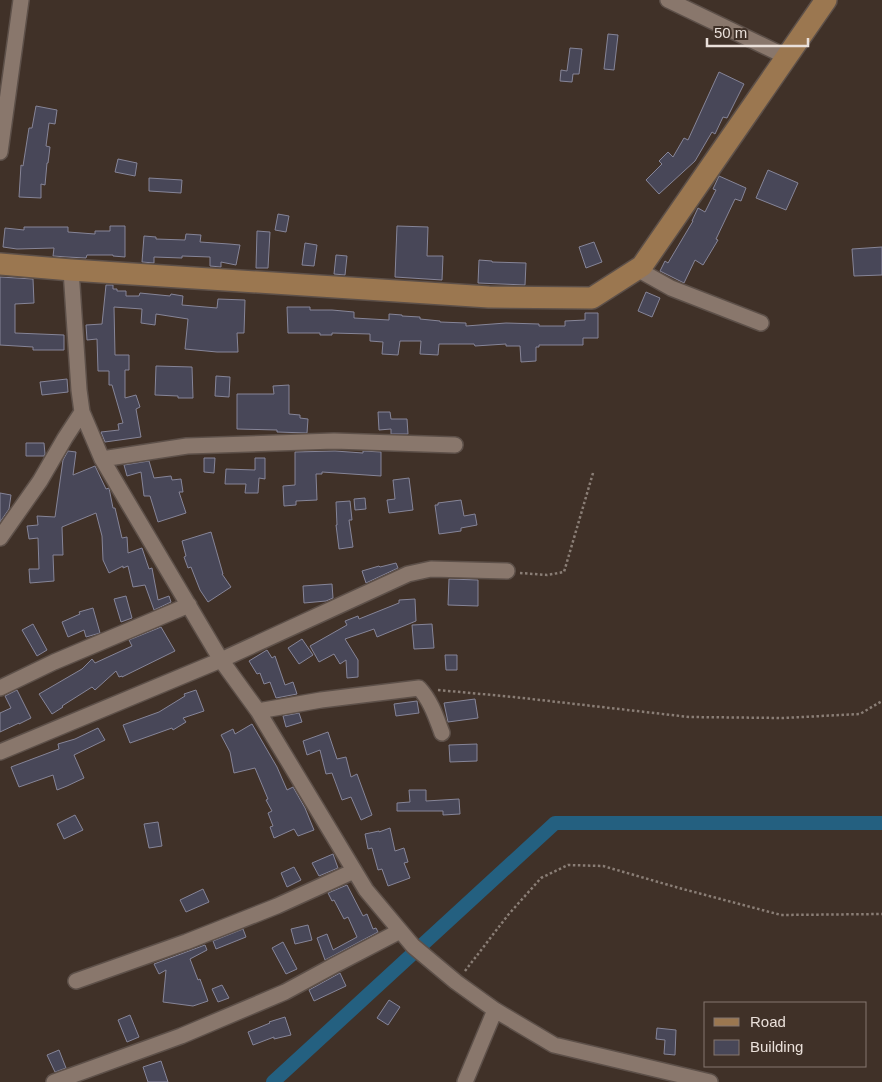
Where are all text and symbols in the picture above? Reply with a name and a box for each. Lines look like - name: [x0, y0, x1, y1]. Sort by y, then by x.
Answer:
- scale bar: [707, 15, 808, 47]
- text: 50 m: [714, 24, 747, 41]
- legend: [704, 1002, 867, 1067]
- text: Road: [750, 1013, 786, 1030]
- text: Building: [750, 1038, 803, 1055]

